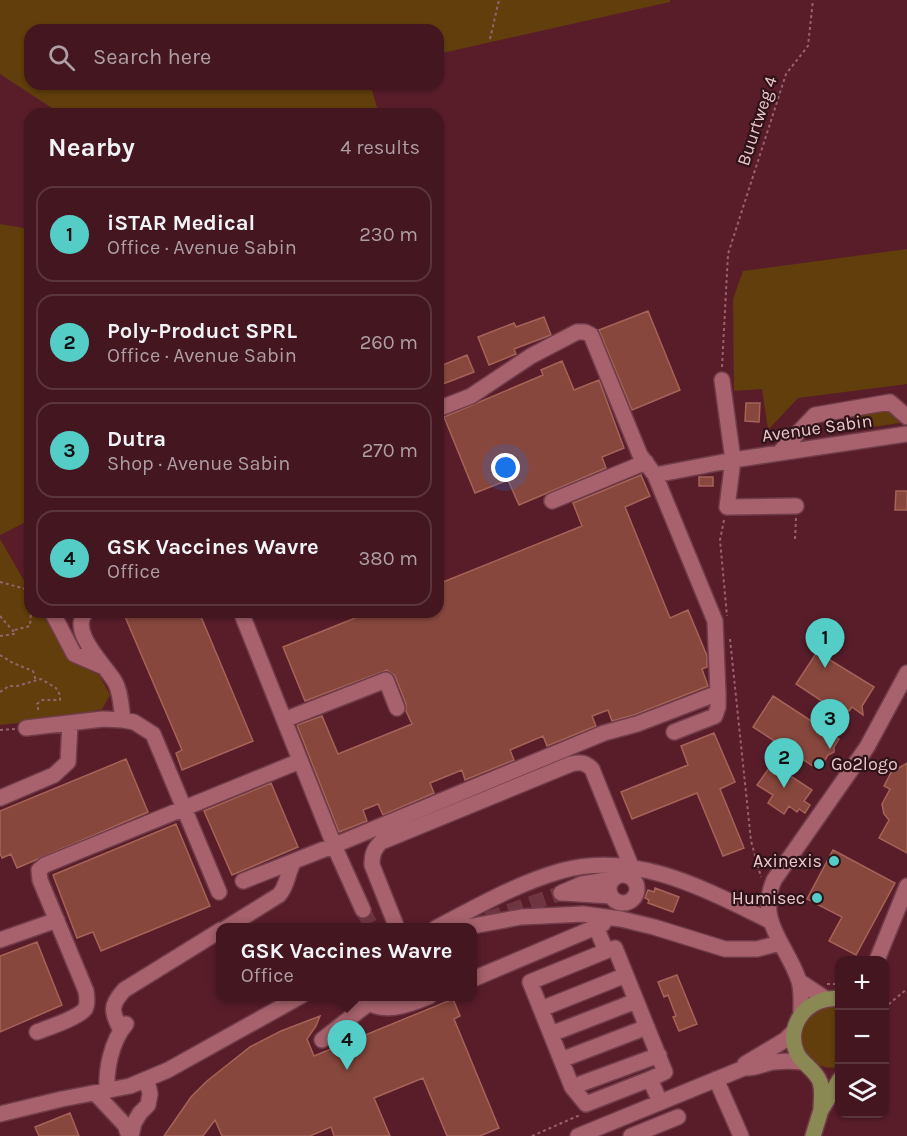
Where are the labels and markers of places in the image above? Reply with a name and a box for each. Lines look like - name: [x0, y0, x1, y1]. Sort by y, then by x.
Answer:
- pin: 1: [806, 618, 844, 668]
- pin: 3: [810, 700, 850, 749]
- pin: 2: [764, 738, 804, 788]
- place label: Go2logo: [831, 753, 898, 775]
- marker: Go2logo: [812, 757, 826, 771]
- place label: Axinexis: [753, 850, 822, 872]
- marker: Axinexis: [827, 854, 841, 868]
- place label: Humisec: [732, 887, 805, 909]
- marker: Humisec: [810, 891, 824, 905]
- pin: 4: [328, 1020, 366, 1070]

